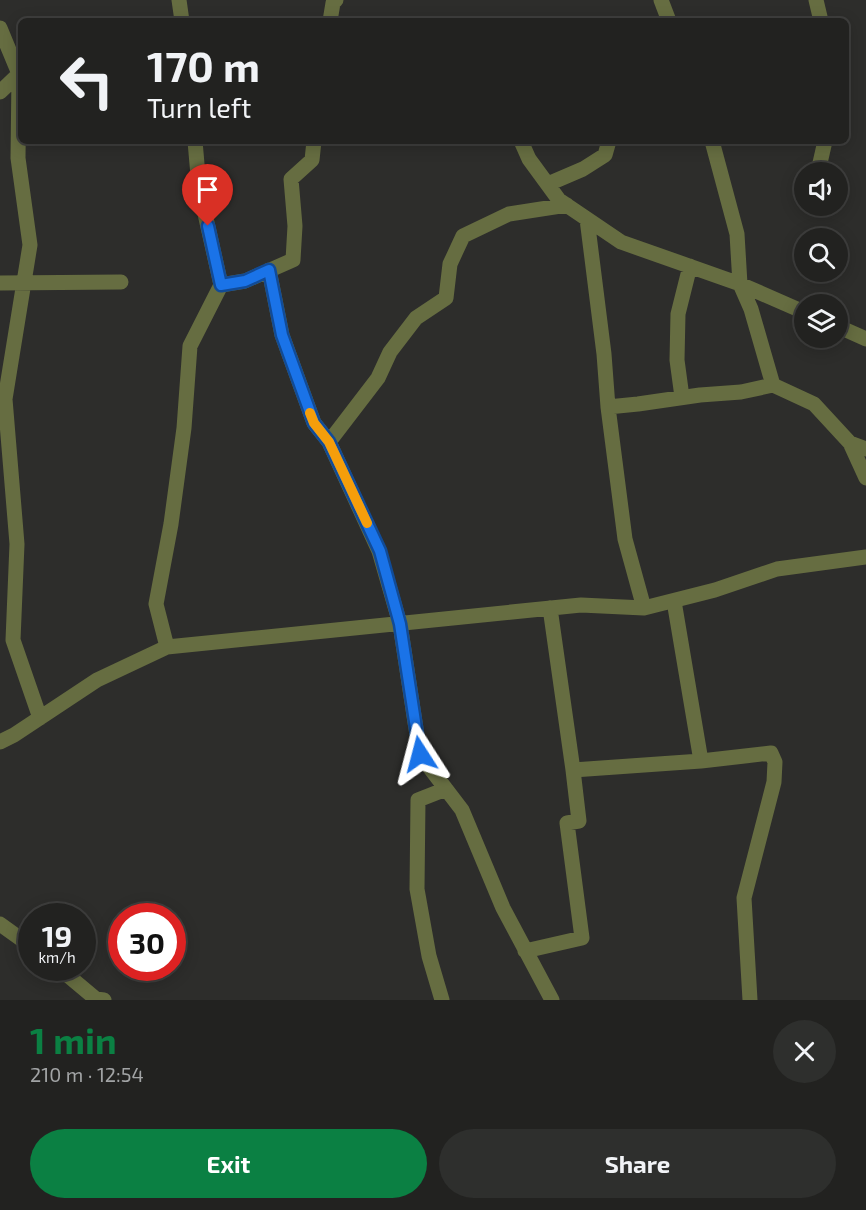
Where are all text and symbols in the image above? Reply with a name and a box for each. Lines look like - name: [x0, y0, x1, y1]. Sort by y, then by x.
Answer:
- text: 170 m: [147, 40, 260, 90]
- icon: left: [48, 42, 126, 120]
- text: Turn left: [147, 91, 251, 123]
- map controls: [794, 162, 848, 348]
- button: sound: [794, 162, 848, 216]
- pin: [182, 164, 233, 226]
- icon: arrive: [191, 173, 224, 206]
- button: search: [794, 228, 848, 282]
- button: layers: [794, 294, 848, 348]
- position arrow: [388, 722, 452, 786]
- speed limit sign: 30: [108, 903, 186, 981]
- text: 19: [42, 917, 72, 953]
- text: km/h: [38, 948, 76, 966]
- text: 1 min: [30, 1018, 117, 1061]
- button: close: [773, 1020, 836, 1083]
- text: 210 m · 12:54: [30, 1062, 144, 1086]
- button: Exit: [30, 1129, 427, 1198]
- button: Share: [439, 1129, 836, 1198]

